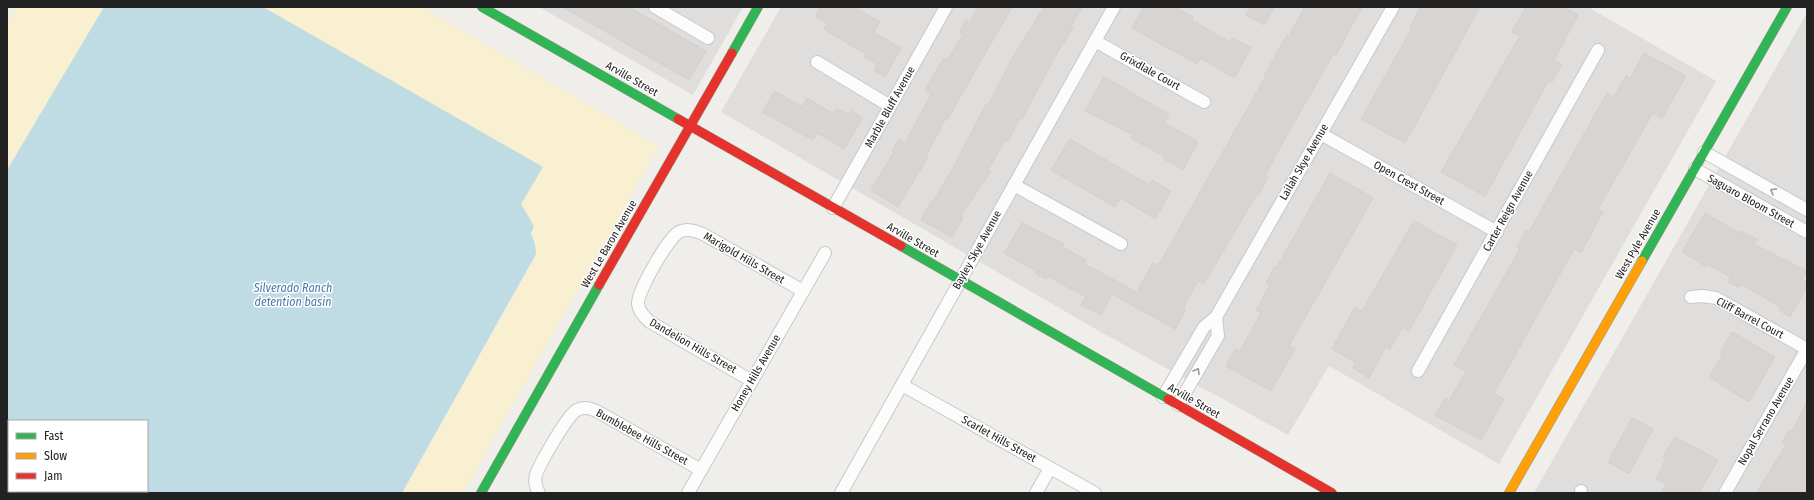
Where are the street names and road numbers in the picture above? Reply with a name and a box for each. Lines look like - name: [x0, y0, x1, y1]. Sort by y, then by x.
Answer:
- street label: Grixdlale Court: [1118, 49, 1183, 93]
- street label: Arville Street: [604, 59, 661, 99]
- street label: Marble Bluff Avenue: [862, 64, 918, 150]
- street label: Lailah Skye Avenue: [1277, 121, 1331, 203]
- street label: Open Crest Street: [1371, 158, 1447, 208]
- street label: Carter Reign Avenue: [1480, 168, 1536, 254]
- street label: Saguaro Bloom Street: [1705, 172, 1797, 230]
- street label: West Le Baron Avenue: [579, 198, 639, 290]
- street label: West Pyle Avenue: [1613, 207, 1663, 281]
- street label: Bayley Skye Avenue: [950, 208, 1004, 292]
- street label: Arville Street: [885, 220, 942, 260]
- street label: Marigold Hills Street: [701, 229, 787, 287]
- street label: Cliff Barrel Court: [1714, 295, 1786, 341]
- street label: Dandelion Hills Street: [647, 316, 739, 376]
- street label: Honey Hills Avenue: [729, 332, 783, 414]
- street label: Nopal Serrano Avenue: [1735, 375, 1797, 467]
- street label: Arville Street: [1166, 381, 1223, 421]
- street label: Bumblebee Hills Street: [594, 406, 691, 468]
- street label: Scarlet Hills Street: [959, 413, 1039, 465]

